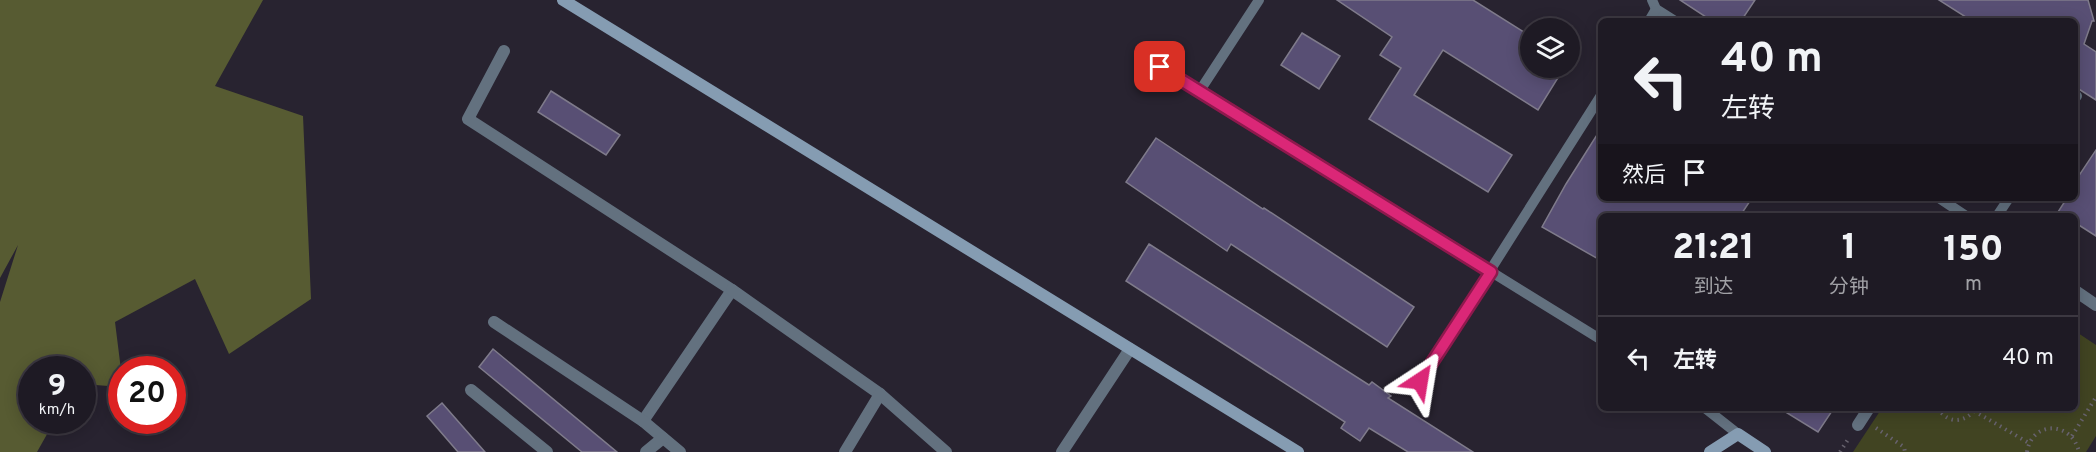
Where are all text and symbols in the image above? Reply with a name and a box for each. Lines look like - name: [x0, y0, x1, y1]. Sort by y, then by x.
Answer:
- map controls: [1520, 18, 1580, 78]
- button: layers: [1520, 18, 1580, 78]
- text: 40 m: [1721, 34, 1823, 87]
- pin: [1134, 41, 1185, 92]
- icon: left: [1622, 42, 1700, 120]
- icon: arrive: [1143, 50, 1176, 83]
- text: 左转: [1721, 93, 1775, 127]
- icon: arrive: [1678, 156, 1711, 189]
- text: 然后: [1622, 163, 1666, 190]
- text: 21:21: [1672, 226, 1755, 272]
- text: 1: [1842, 226, 1856, 272]
- text: 150: [1943, 228, 2004, 274]
- text: m: [1965, 272, 1982, 298]
- text: 到达: [1694, 275, 1734, 301]
- text: 分钟: [1829, 275, 1869, 301]
- icon: left: [1622, 342, 1655, 375]
- text: 40 m: [2002, 345, 2054, 372]
- text: 左转: [1673, 348, 1717, 375]
- position arrow: [1388, 349, 1452, 413]
- speed limit sign: 20: [108, 356, 186, 434]
- text: 9: [48, 369, 66, 406]
- text: km/h: [39, 401, 75, 420]

